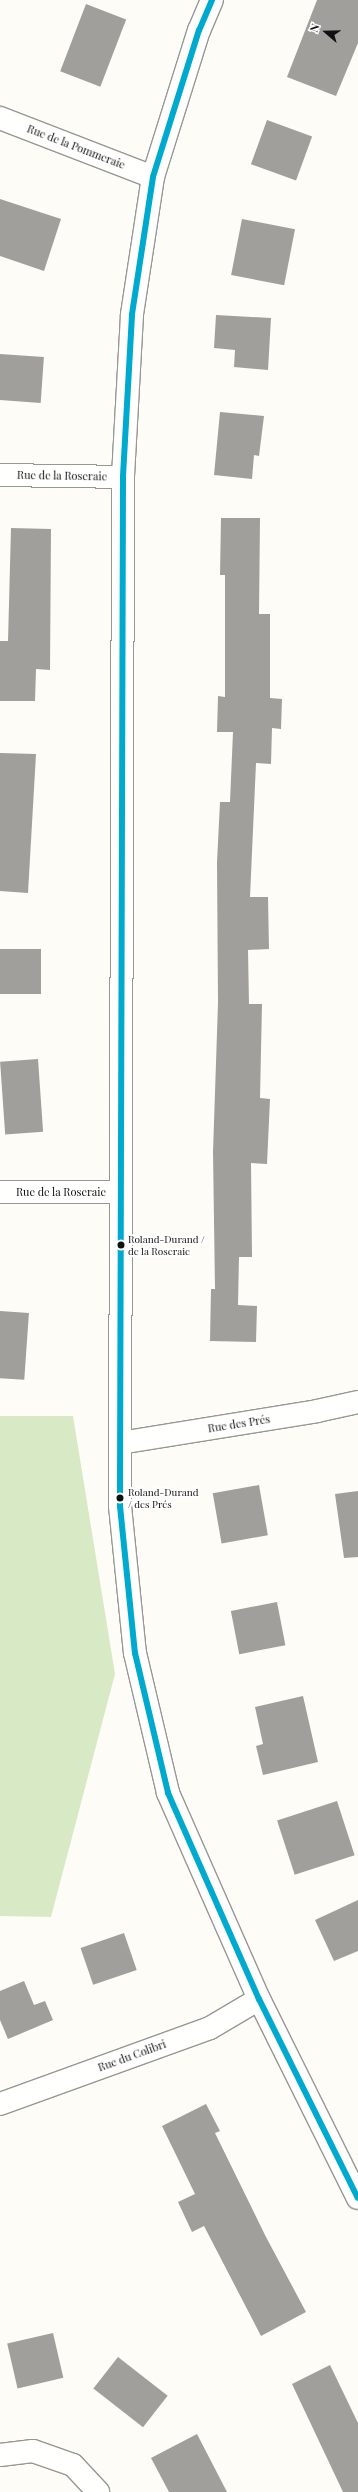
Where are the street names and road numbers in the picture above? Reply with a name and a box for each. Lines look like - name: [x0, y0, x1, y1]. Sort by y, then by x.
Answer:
- street label: Rue de la Pommeraie: [25, 122, 127, 172]
- street label: Rue de la Roseraie: [17, 469, 107, 483]
- street label: Rue de la Roseraie: [16, 1185, 106, 1199]
- street label: Rue des Prés: [207, 1413, 271, 1435]
- street label: Rue du Colibri: [96, 2038, 168, 2074]

